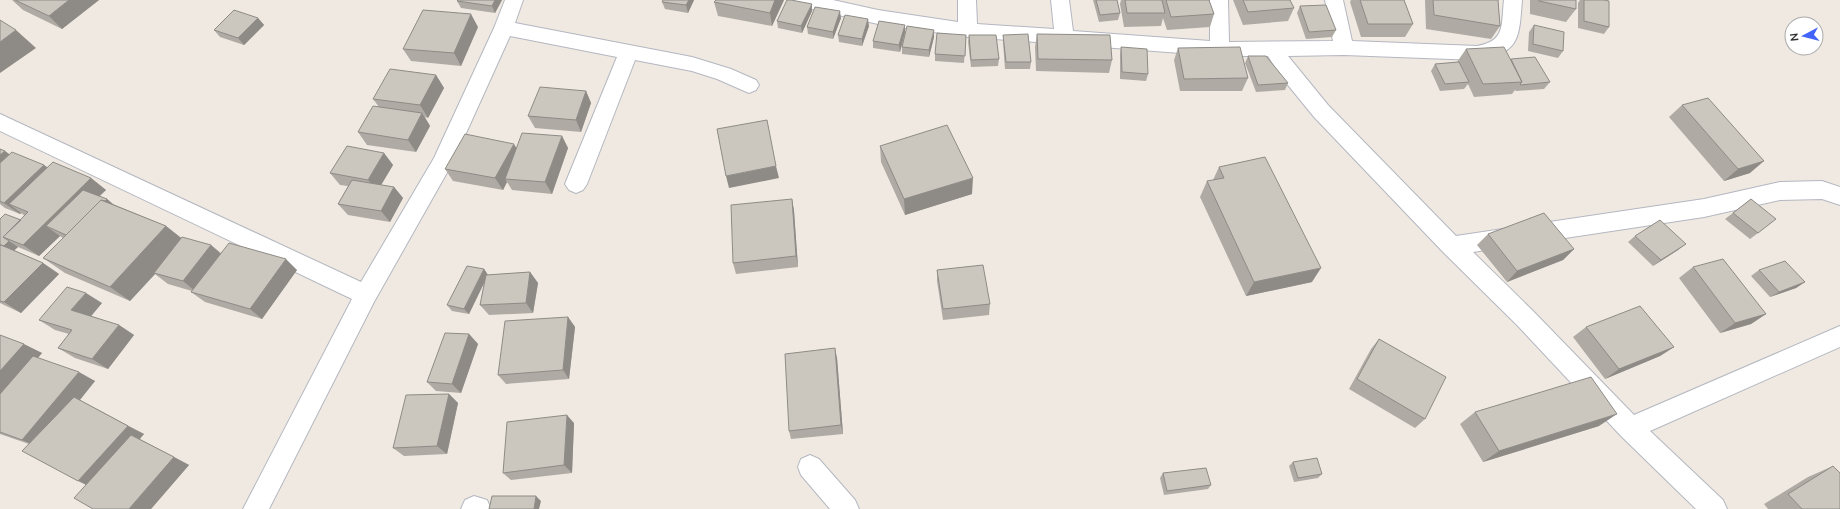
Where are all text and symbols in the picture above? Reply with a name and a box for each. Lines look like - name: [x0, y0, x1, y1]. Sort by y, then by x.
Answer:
- north arrow: [1784, 16, 1824, 56]
- text: N: [1787, 32, 1803, 42]

